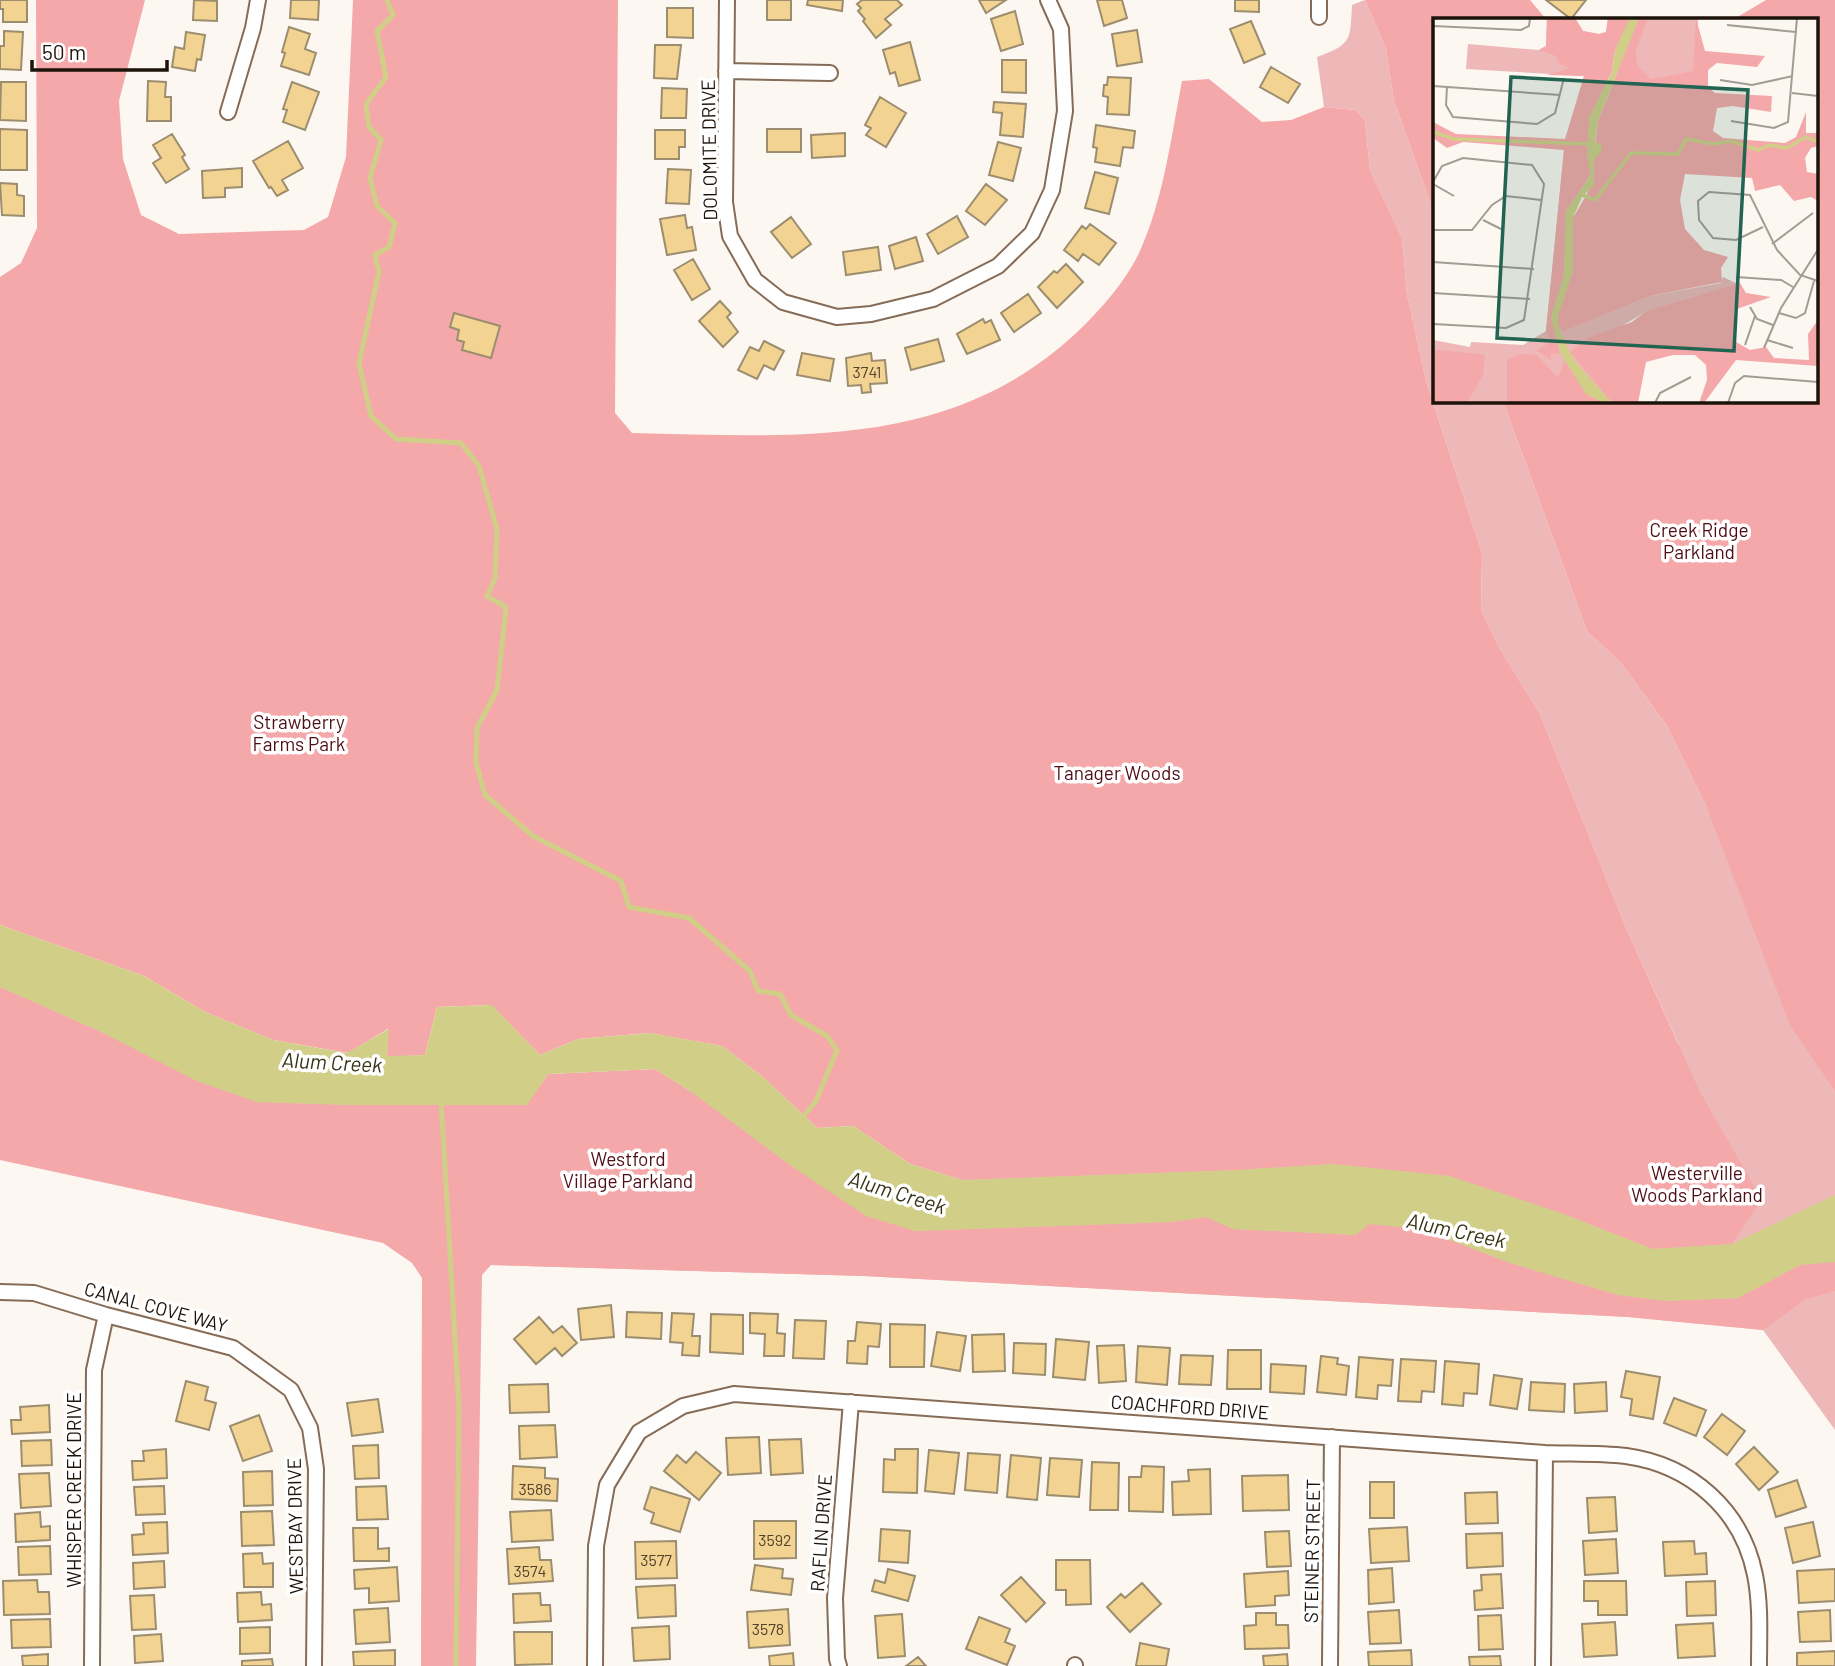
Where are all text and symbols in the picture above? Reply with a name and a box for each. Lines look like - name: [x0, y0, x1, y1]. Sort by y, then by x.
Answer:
- inset map: [1433, 18, 1818, 402]
- scale bar: [32, 28, 166, 72]
- text: 50 m: [42, 39, 86, 64]
- street label: DOLOMITE DRIVE: [696, 79, 721, 221]
- house number: 3741: [853, 362, 881, 381]
- park label: Creek Ridge Parkland: [1649, 518, 1749, 563]
- park label: Strawberry Farms Park: [253, 710, 345, 755]
- park label: Tanager Woods: [1053, 761, 1181, 784]
- water label: Alum Creek: [281, 1046, 384, 1077]
- park label: Westford Village Parkland: [563, 1147, 693, 1192]
- park label: Westerville Woods Parkland: [1631, 1161, 1763, 1206]
- water label: Alum Creek: [846, 1165, 950, 1218]
- water label: Alum Creek: [1405, 1207, 1509, 1252]
- street label: CANAL COVE WAY: [82, 1276, 230, 1337]
- street label: COACHFORD DRIVE: [1110, 1389, 1270, 1424]
- street label: WHISPER CREEK DRIVE: [62, 1392, 85, 1588]
- street label: WESTBAY DRIVE: [282, 1458, 307, 1594]
- street label: RAFLIN DRIVE: [805, 1473, 836, 1592]
- house number: 3586: [518, 1479, 552, 1498]
- street label: STEINER STREET: [1299, 1479, 1324, 1623]
- house number: 3592: [758, 1530, 792, 1549]
- house number: 3577: [640, 1550, 672, 1569]
- house number: 3574: [514, 1561, 546, 1580]
- house number: 3578: [752, 1619, 784, 1638]

